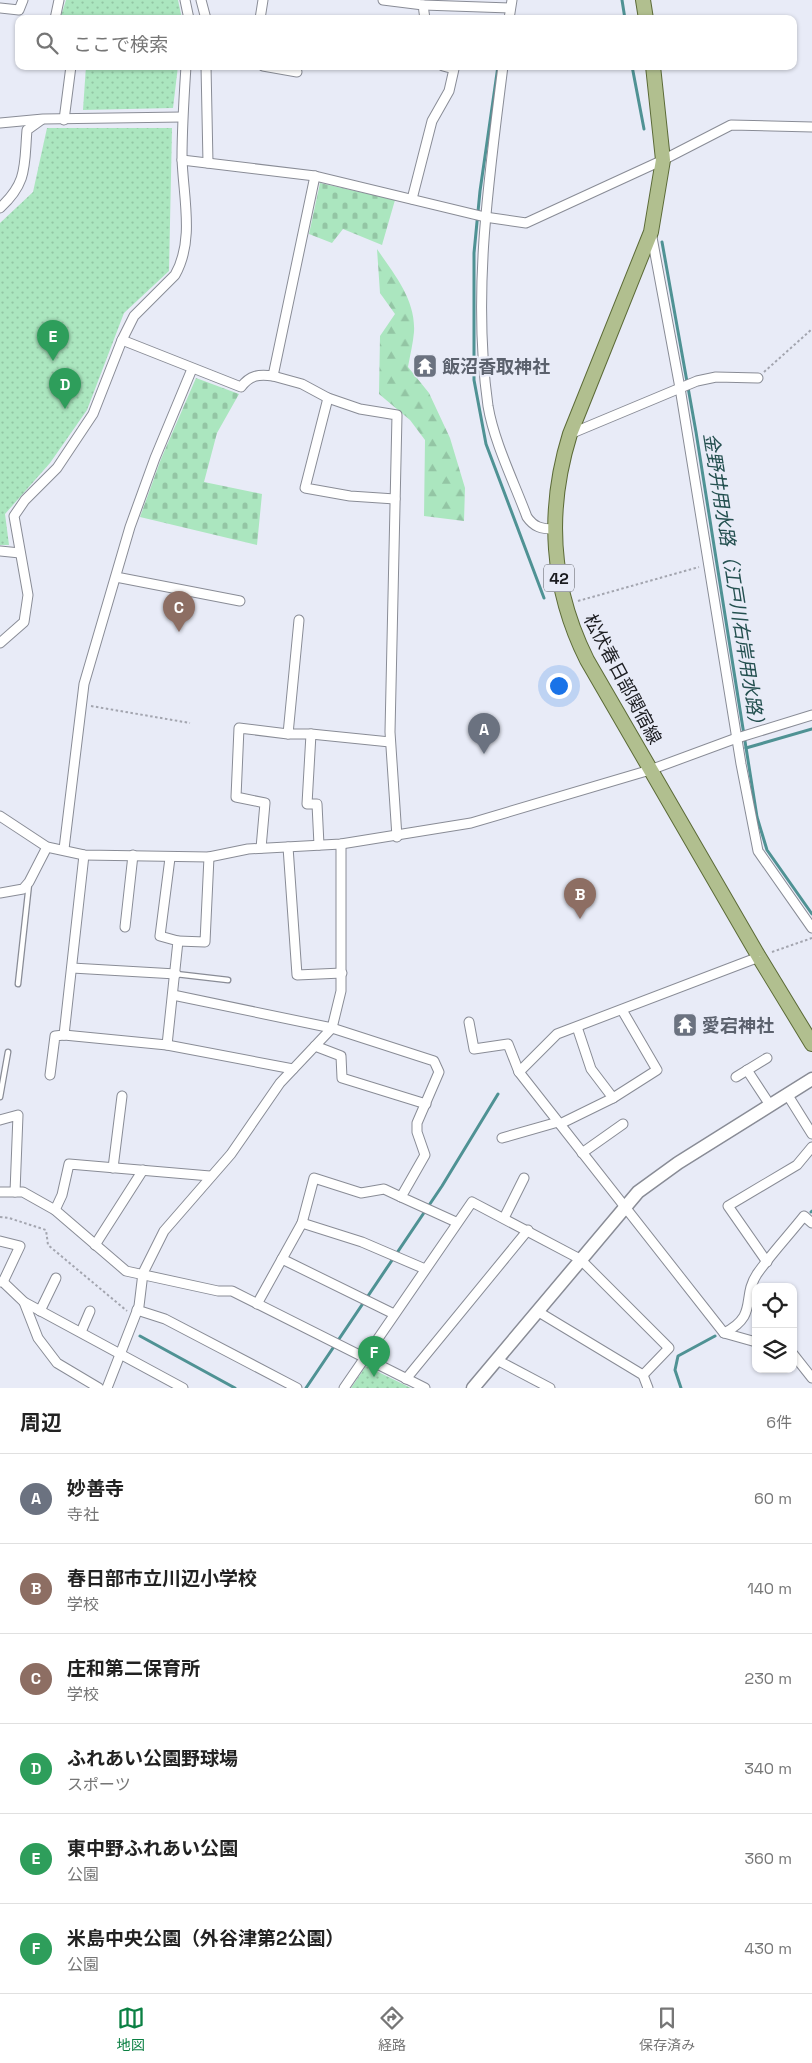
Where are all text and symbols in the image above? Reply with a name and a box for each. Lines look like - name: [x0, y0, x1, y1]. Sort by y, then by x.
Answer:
- search box: [15, 15, 797, 70]
- icon: search: [33, 29, 61, 57]
- text: ここで検索: [73, 32, 168, 57]
- pin: E: [37, 320, 69, 361]
- temple icon: 飯沼香取神社: [412, 353, 438, 379]
- place label: 飯沼香取神社: [442, 355, 550, 378]
- pin: D: [49, 368, 81, 409]
- water label: 金野井用水路（江戸川右岸用水路）: [698, 431, 770, 735]
- road number: 42: [544, 564, 574, 592]
- pin: C: [163, 591, 195, 632]
- street label: 松伏春日部関宿線: [579, 610, 667, 748]
- your location: [546, 673, 572, 699]
- pin: A: [468, 713, 500, 754]
- pin: B: [564, 878, 596, 919]
- temple icon: 愛宕神社: [672, 1012, 698, 1038]
- place label: 愛宕神社: [702, 1014, 774, 1037]
- map controls: [752, 1283, 797, 1373]
- button: locate: [752, 1283, 797, 1328]
- button: layers: [752, 1328, 797, 1373]
- pin: F: [358, 1336, 390, 1377]
- text: 周辺: [20, 1409, 62, 1436]
- text: 6件: [766, 1412, 792, 1433]
- text: 妙善寺: [67, 1476, 124, 1501]
- text: A: [31, 1488, 41, 1509]
- text: 60 m: [754, 1488, 792, 1509]
- text: 寺社: [67, 1504, 99, 1525]
- text: 春日部市立川辺小学校: [67, 1566, 257, 1591]
- text: B: [31, 1578, 41, 1599]
- text: 140 m: [747, 1578, 792, 1599]
- text: 学校: [67, 1594, 99, 1615]
- text: 庄和第二保育所: [67, 1656, 200, 1681]
- text: C: [31, 1668, 41, 1689]
- text: 230 m: [745, 1668, 792, 1689]
- text: 学校: [67, 1684, 99, 1705]
- text: ふれあい公園野球場: [67, 1746, 238, 1771]
- text: D: [31, 1758, 41, 1779]
- text: 340 m: [744, 1758, 792, 1779]
- text: スポーツ: [67, 1774, 131, 1795]
- text: 東中野ふれあい公園: [67, 1836, 238, 1861]
- text: E: [32, 1848, 40, 1869]
- text: 360 m: [744, 1848, 792, 1869]
- text: 公園: [67, 1864, 99, 1885]
- text: 米島中央公園（外谷津第2公園）: [67, 1926, 344, 1951]
- text: F: [32, 1938, 40, 1959]
- text: 430 m: [744, 1938, 792, 1959]
- text: 公園: [67, 1954, 99, 1975]
- tab: 地図: [117, 2004, 145, 2054]
- tab: 経路: [378, 2004, 406, 2054]
- tab: 保存済み: [639, 2004, 695, 2054]

